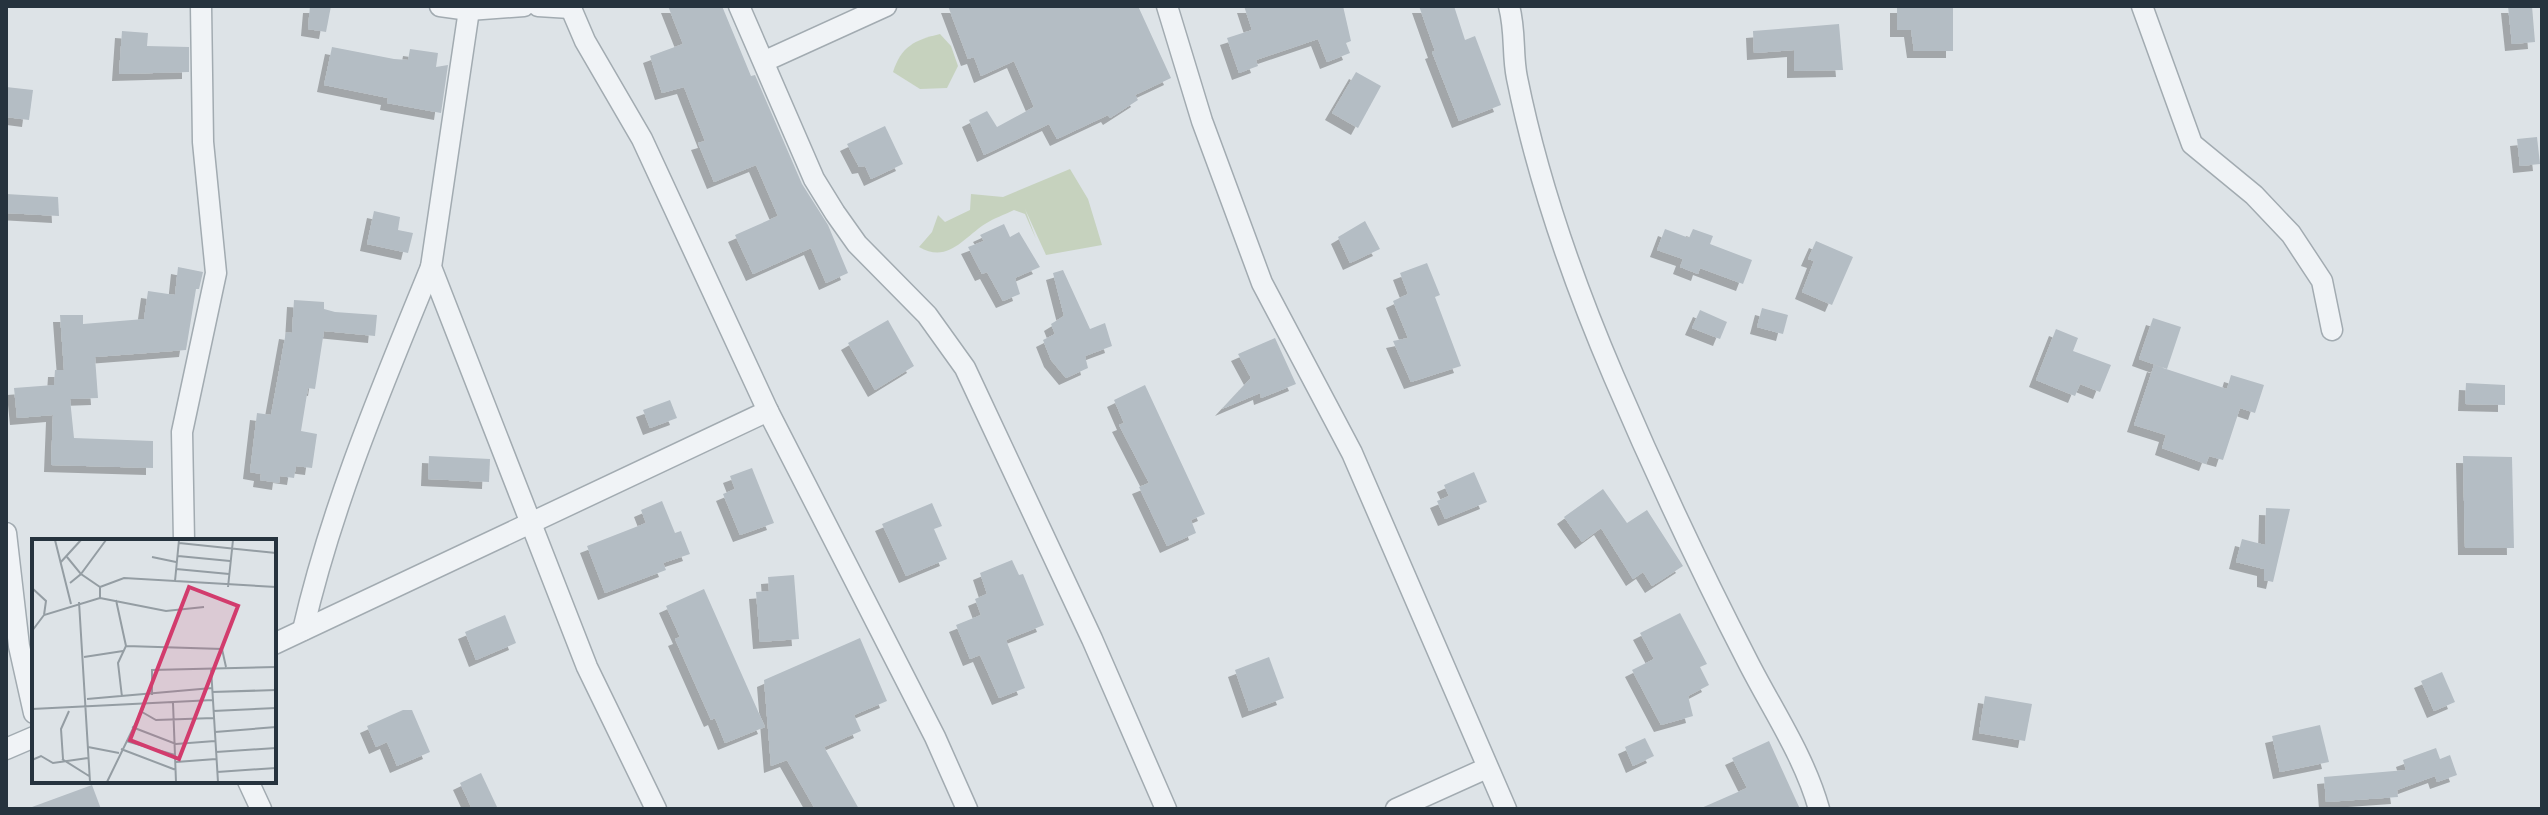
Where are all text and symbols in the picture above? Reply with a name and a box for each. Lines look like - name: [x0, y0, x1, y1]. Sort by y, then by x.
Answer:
- inset map: [32, 539, 276, 783]

